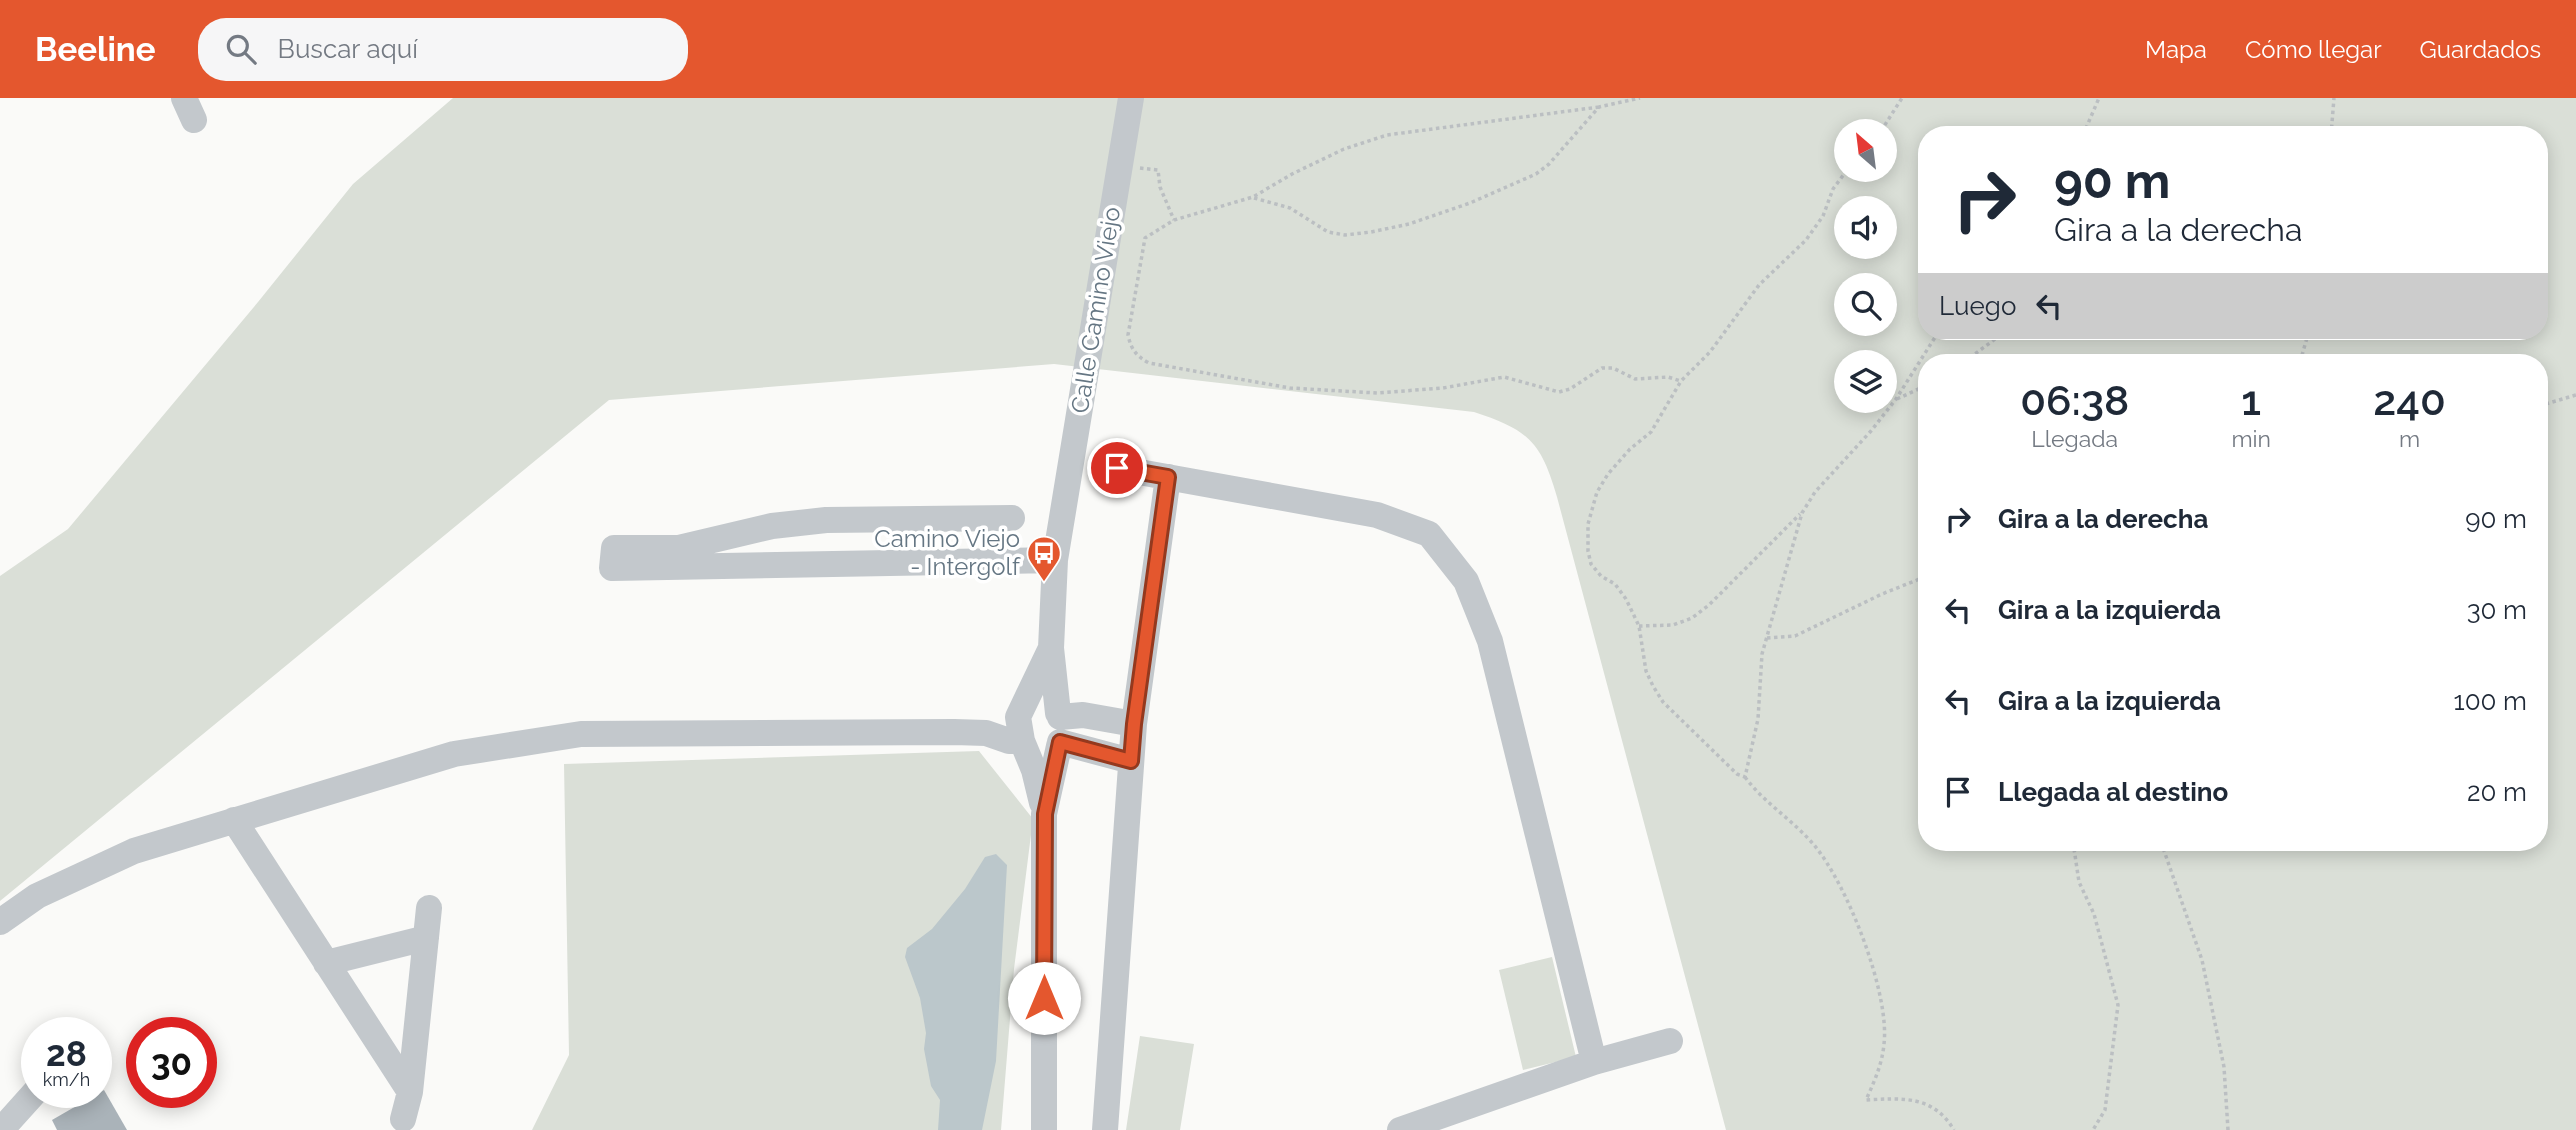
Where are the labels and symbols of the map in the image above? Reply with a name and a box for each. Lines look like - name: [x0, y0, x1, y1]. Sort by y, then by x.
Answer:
- north arrow: [1834, 119, 1897, 182]
- street label: Calle Camino Viejo: [1065, 205, 1126, 415]
- pin: [1087, 438, 1147, 498]
- place label: Camino Viejo - Intergolf: [874, 524, 1021, 581]
- bus stop icon: Camino Viejo - Intergolf: [1025, 534, 1063, 583]
- position arrow: [1007, 961, 1081, 1035]
- speed limit sign: 30: [126, 1017, 217, 1108]

